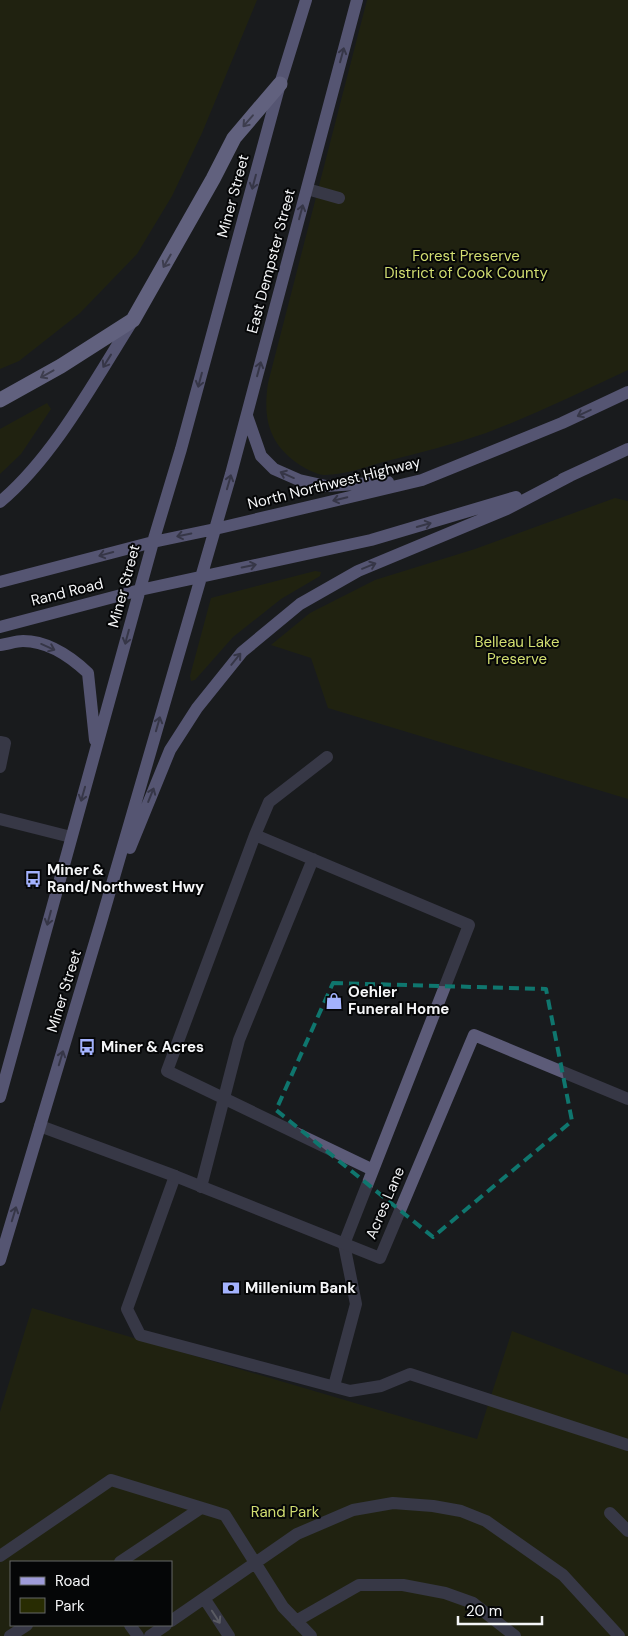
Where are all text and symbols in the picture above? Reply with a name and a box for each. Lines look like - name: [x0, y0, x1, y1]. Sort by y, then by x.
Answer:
- one-way arrow: [338, 47, 348, 63]
- one-way arrow: [243, 114, 254, 127]
- street label: Miner Street: [212, 152, 254, 240]
- one-way arrow: [248, 173, 258, 189]
- street label: East Dempster Street: [242, 186, 300, 335]
- one-way arrow: [297, 204, 306, 220]
- park label: Forest Preserve District of Cook County: [384, 246, 548, 283]
- one-way arrow: [161, 253, 171, 267]
- one-way arrow: [102, 354, 112, 368]
- one-way arrow: [255, 361, 265, 377]
- one-way arrow: [41, 369, 55, 379]
- one-way arrow: [194, 371, 204, 387]
- one-way arrow: [577, 409, 592, 418]
- street label: North Northwest Highway: [245, 452, 423, 514]
- one-way arrow: [280, 470, 295, 480]
- one-way arrow: [224, 475, 234, 491]
- one-way arrow: [333, 495, 349, 504]
- one-way arrow: [416, 519, 432, 529]
- one-way arrow: [177, 531, 193, 540]
- street label: Miner Street: [103, 542, 145, 630]
- one-way arrow: [98, 550, 114, 559]
- one-way arrow: [241, 560, 257, 570]
- one-way arrow: [361, 561, 376, 571]
- street label: Rand Road: [29, 573, 105, 611]
- one-way arrow: [122, 629, 131, 645]
- park label: Belleau Lake Preserve: [474, 632, 560, 669]
- one-way arrow: [40, 642, 55, 652]
- one-way arrow: [231, 652, 242, 665]
- one-way arrow: [154, 717, 164, 733]
- one-way arrow: [78, 785, 88, 801]
- one-way arrow: [147, 788, 156, 803]
- place label: Miner & Rand/Northwest Hwy: [47, 860, 204, 897]
- bus stop icon: Miner & Rand/Northwest Hwy: [23, 869, 43, 889]
- one-way arrow: [44, 909, 53, 925]
- street label: Miner Street: [42, 947, 86, 1035]
- place label: Oehler Funeral Home: [348, 982, 449, 1019]
- shop icon: Oehler Funeral Home: [324, 991, 344, 1011]
- bus stop icon: Miner & Acres: [77, 1037, 97, 1057]
- place label: Miner & Acres: [101, 1037, 204, 1057]
- one-way arrow: [56, 1050, 66, 1066]
- street label: Acres Lane: [361, 1164, 409, 1242]
- one-way arrow: [10, 1206, 20, 1222]
- bank icon: Millenium Bank: [221, 1278, 241, 1298]
- place label: Millenium Bank: [245, 1278, 356, 1298]
- park label: Rand Park: [251, 1502, 320, 1522]
- legend: [10, 1561, 172, 1626]
- text: Road: [55, 1571, 90, 1591]
- scale bar: [458, 1594, 542, 1626]
- text: Park: [55, 1596, 85, 1616]
- text: 20 m: [466, 1601, 502, 1621]
- one-way arrow: [211, 1610, 221, 1624]

